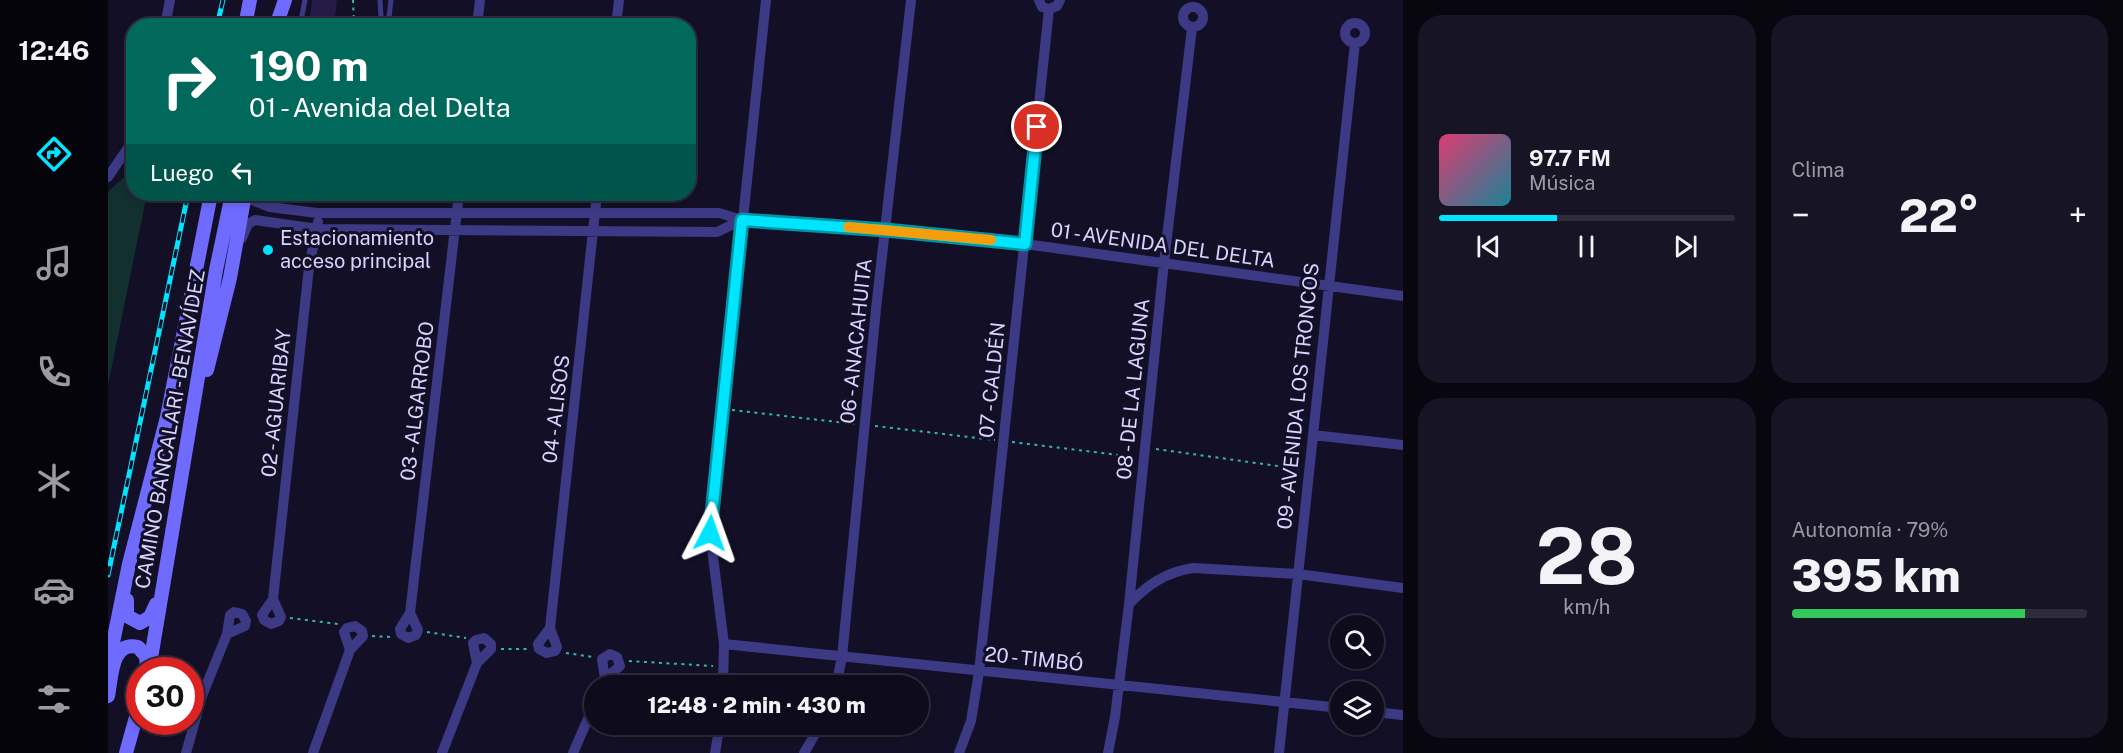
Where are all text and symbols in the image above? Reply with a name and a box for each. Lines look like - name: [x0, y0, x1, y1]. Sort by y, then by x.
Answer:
- text: 12:46: [18, 34, 90, 66]
- text: 190 m: [249, 41, 369, 90]
- icon: right: [150, 42, 228, 120]
- text: 01 - Avenida del Delta: [249, 91, 511, 123]
- pin: [1011, 101, 1062, 152]
- icon: arrive: [1020, 110, 1053, 143]
- icon: directions: [33, 133, 75, 175]
- text: 97.7 FM: [1529, 145, 1611, 171]
- icon: left: [226, 156, 259, 189]
- text: Clima: [1792, 158, 1845, 182]
- text: Luego: [150, 160, 214, 186]
- text: Música: [1529, 171, 1595, 195]
- text: 22°: [1899, 189, 1979, 242]
- text: −: [1792, 196, 1810, 234]
- text: +: [2069, 196, 2087, 234]
- street label: 01 - AVENIDA DEL DELTA: [1049, 217, 1277, 273]
- place label: Estacionamiento acceso principal: [280, 226, 434, 273]
- icon: previous: [1472, 230, 1505, 263]
- icon: pause: [1570, 230, 1603, 263]
- icon: next: [1669, 230, 1702, 263]
- icon: music: [33, 242, 75, 284]
- marker: Estacionamiento acceso principal: [261, 243, 275, 257]
- street label: 06 - ANACAHUITA: [835, 257, 877, 425]
- street label: 09 - AVENIDA LOS TRONCOS: [1272, 261, 1324, 531]
- street label: CAMINO BANCALARI - BENAVÍDEZ: [129, 267, 210, 591]
- street label: 08 - DE LA LAGUNA: [1112, 297, 1154, 481]
- street label: 03 - ALGARROBO: [395, 320, 439, 482]
- street label: 07 - CALDÉN: [973, 321, 1010, 439]
- street label: 02 - AGUARIBAY: [256, 328, 296, 478]
- icon: phone: [33, 351, 75, 393]
- street label: 04 - ALISOS: [537, 353, 575, 465]
- icon: climate: [33, 460, 75, 502]
- position arrow: [678, 501, 742, 565]
- text: 28: [1536, 510, 1638, 602]
- text: Autonomía · 79%: [1792, 518, 1948, 542]
- text: 395 km: [1792, 549, 1961, 602]
- icon: car: [33, 569, 75, 611]
- text: km/h: [1563, 595, 1610, 619]
- map controls: [1330, 615, 1384, 735]
- button: search: [1330, 615, 1384, 669]
- street label: 20 - TIMBÓ: [983, 641, 1085, 676]
- speed limit sign: 30: [126, 657, 204, 735]
- icon: filters: [33, 678, 75, 720]
- button: layers: [1330, 681, 1384, 735]
- text: 12:48 · 2 min · 430 m: [647, 692, 866, 718]

